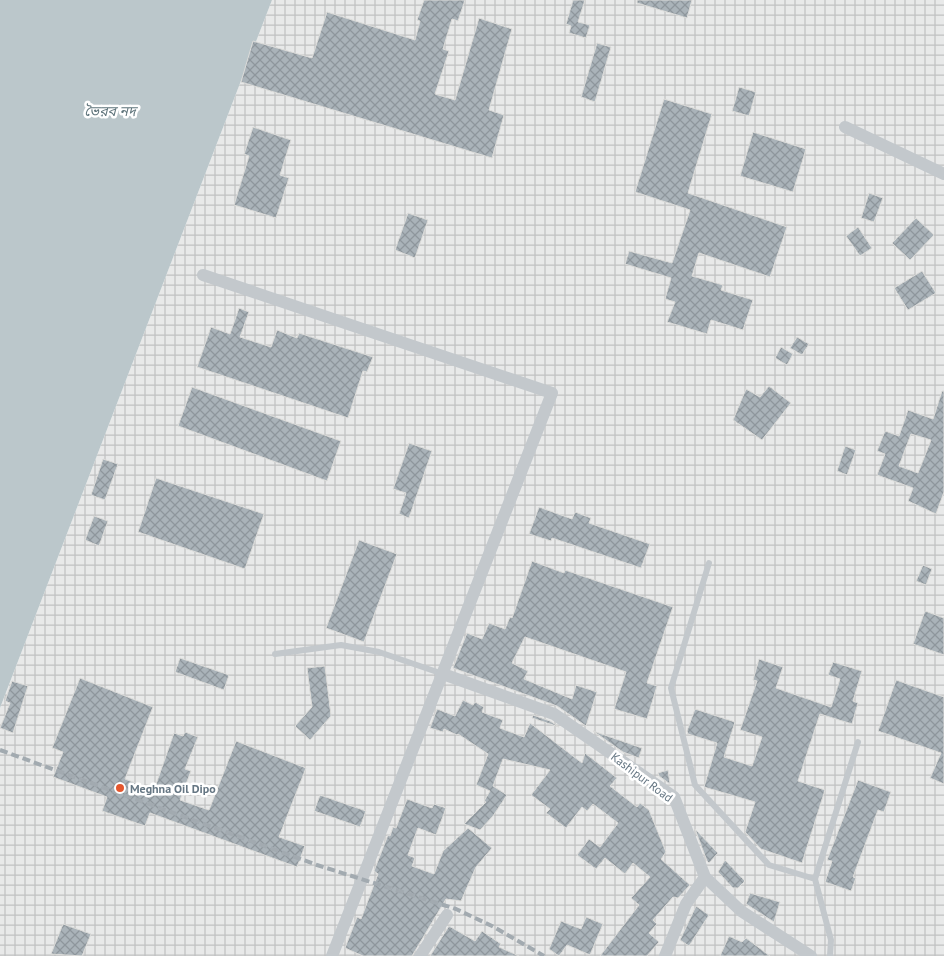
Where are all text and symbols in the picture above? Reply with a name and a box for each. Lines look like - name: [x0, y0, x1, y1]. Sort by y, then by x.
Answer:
- water label: ভৈরব নদ: [84, 102, 139, 120]
- street label: Kashipur Road: [608, 749, 676, 805]
- place label: Meghna Oil Dipo: [130, 781, 216, 796]
- marker: Meghna Oil Dipo: [114, 782, 126, 794]

